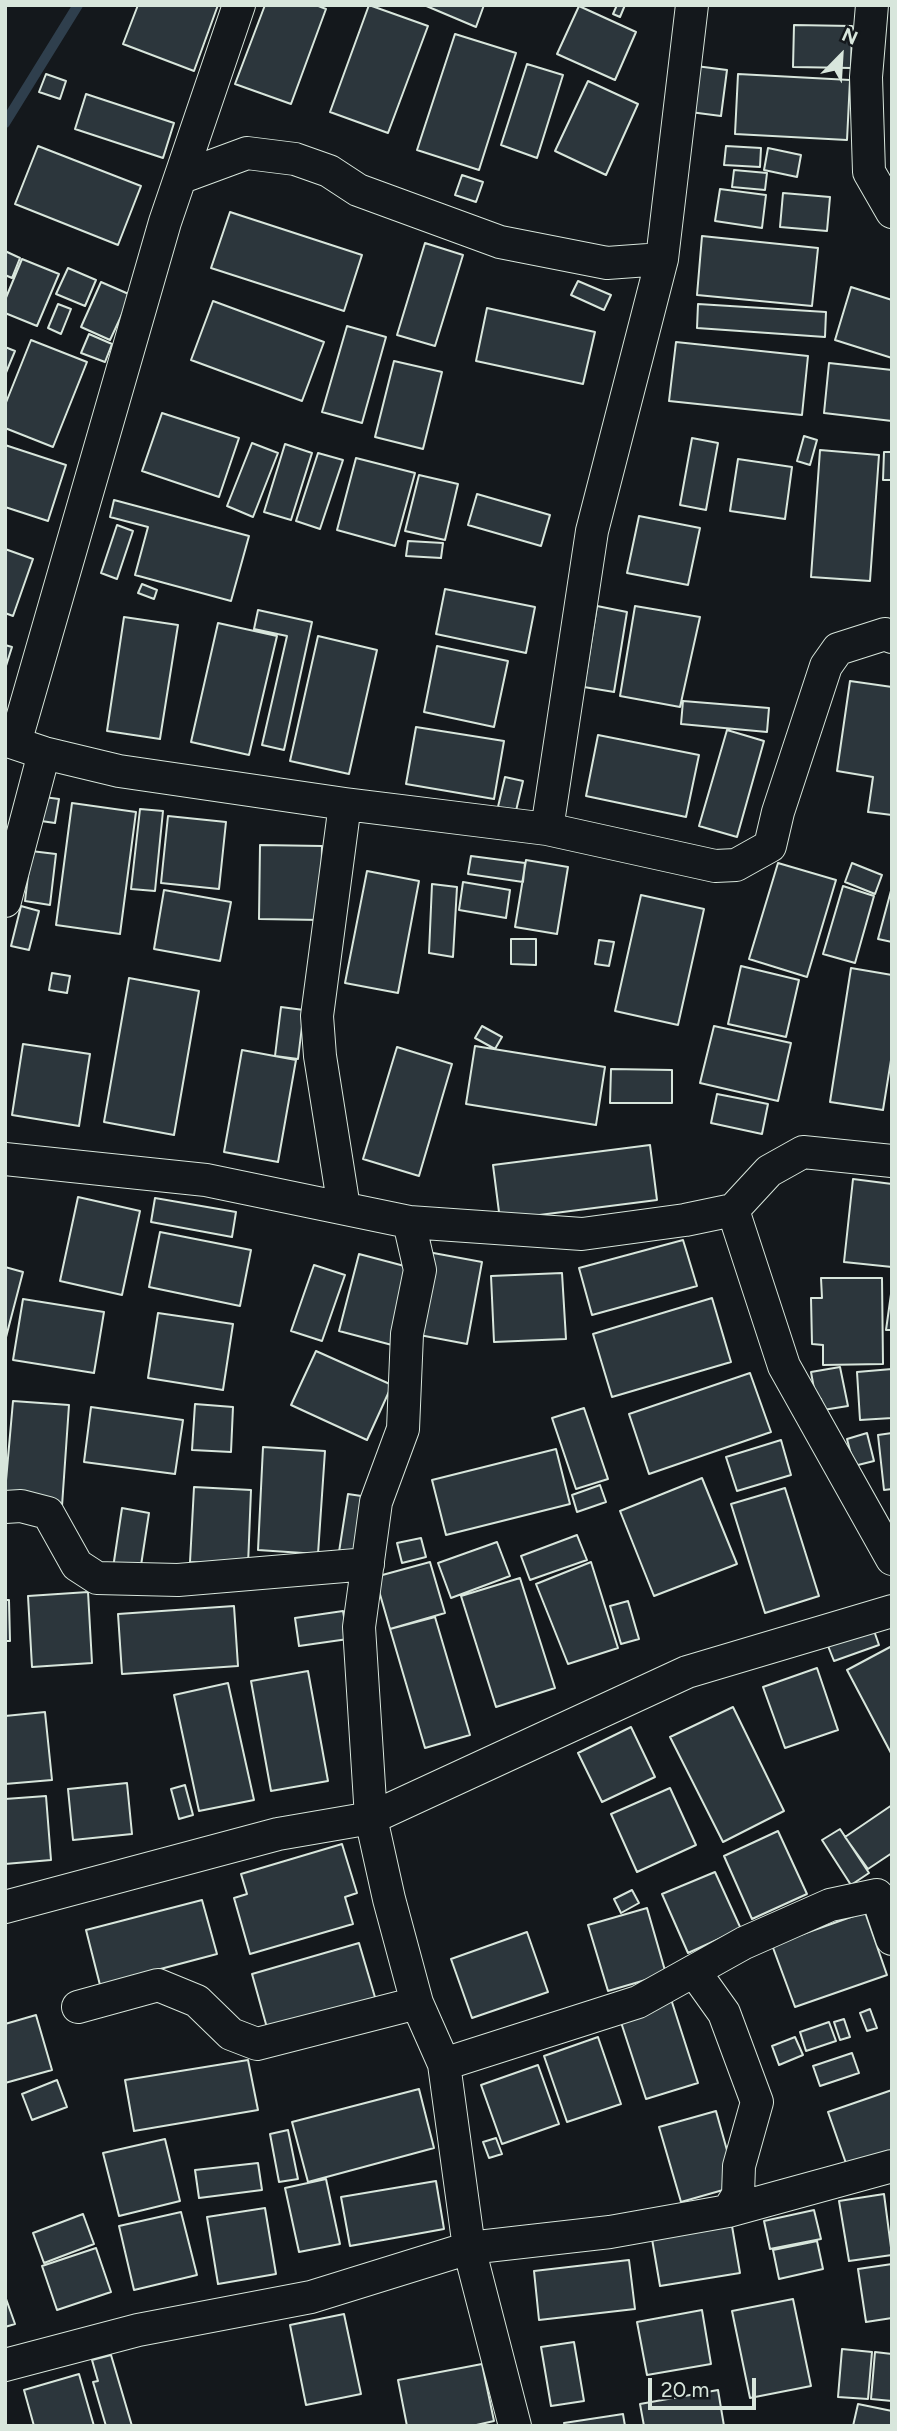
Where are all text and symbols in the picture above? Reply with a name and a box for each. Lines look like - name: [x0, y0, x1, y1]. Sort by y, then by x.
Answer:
- north arrow: [806, 21, 876, 91]
- text: N: [838, 23, 861, 50]
- scale bar: [652, 2364, 760, 2408]
- text: 20 m: [661, 2377, 709, 2402]

